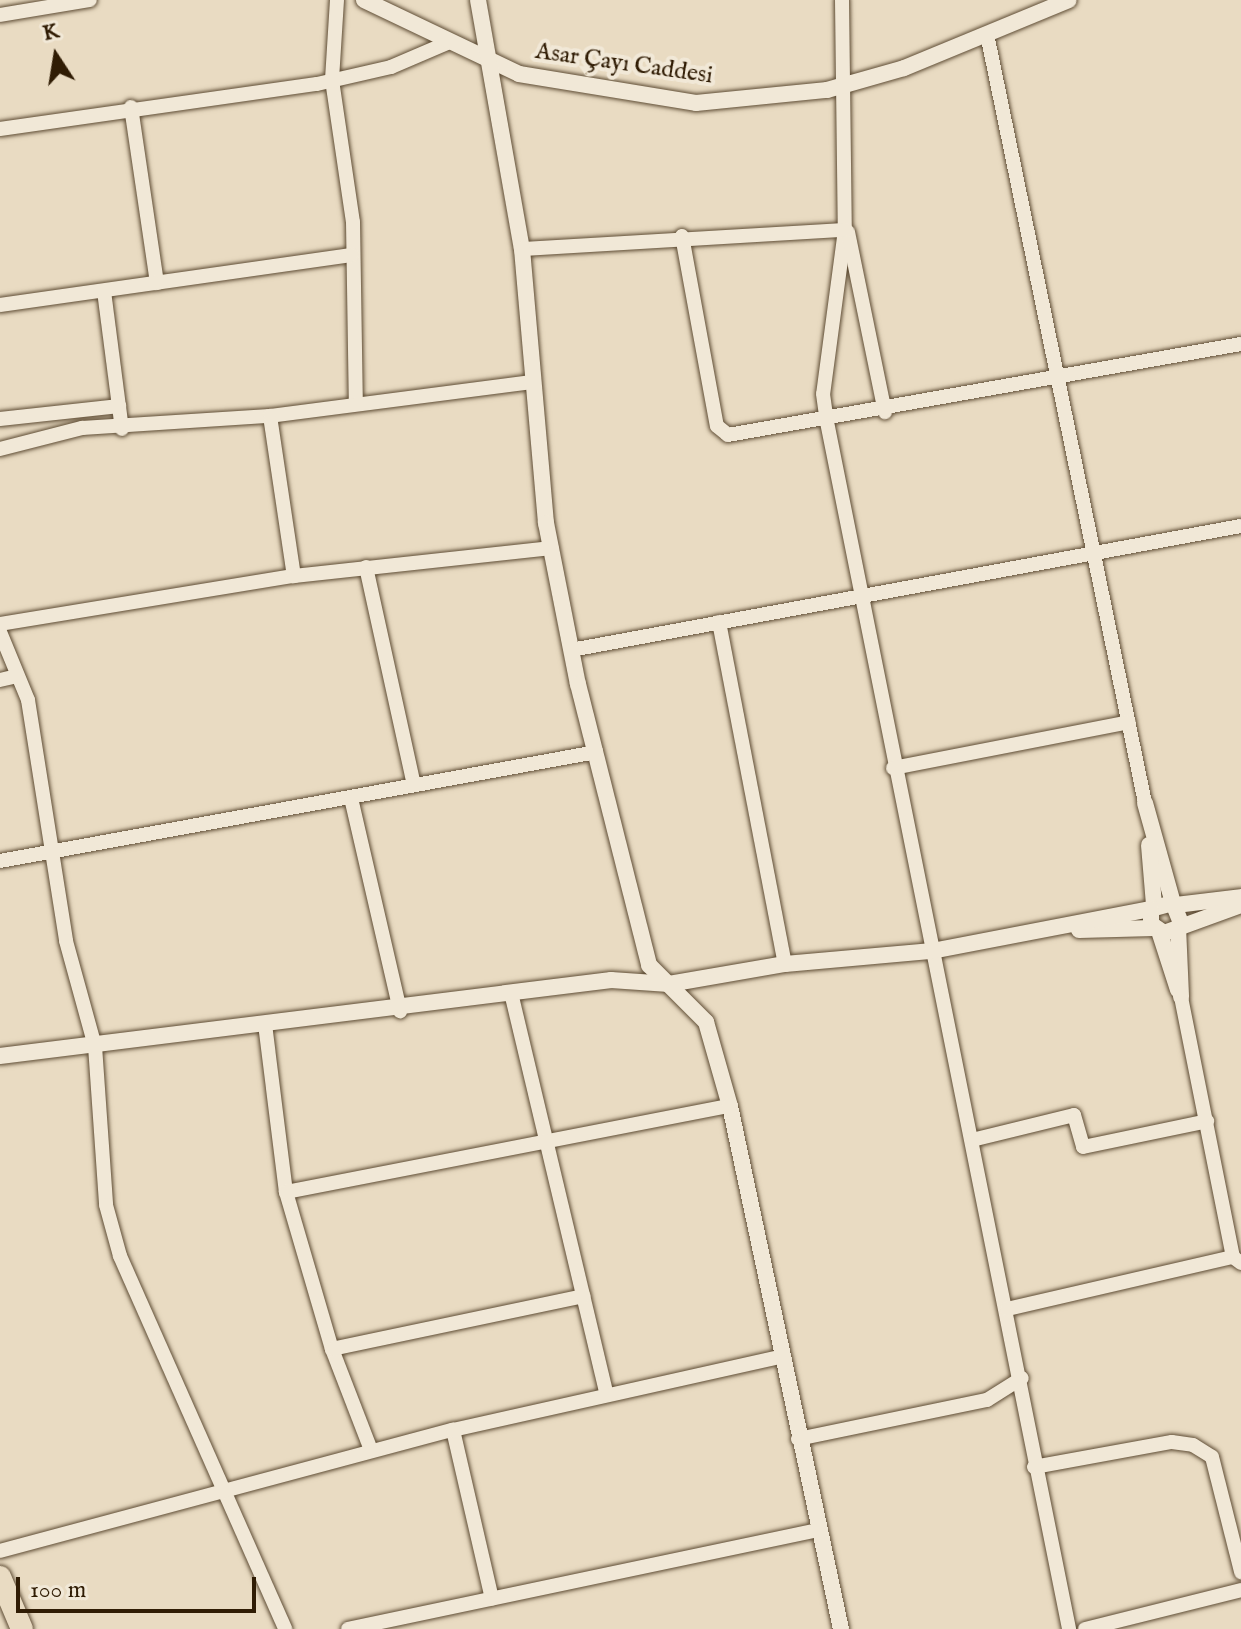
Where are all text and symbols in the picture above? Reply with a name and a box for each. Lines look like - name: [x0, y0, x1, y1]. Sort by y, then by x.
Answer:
- north arrow: [16, 16, 96, 96]
- text: K: [40, 17, 62, 48]
- street label: Asar Çayı Caddesi: [533, 37, 715, 91]
- scale bar: [20, 1561, 260, 1611]
- text: 100 m: [30, 1575, 86, 1606]

